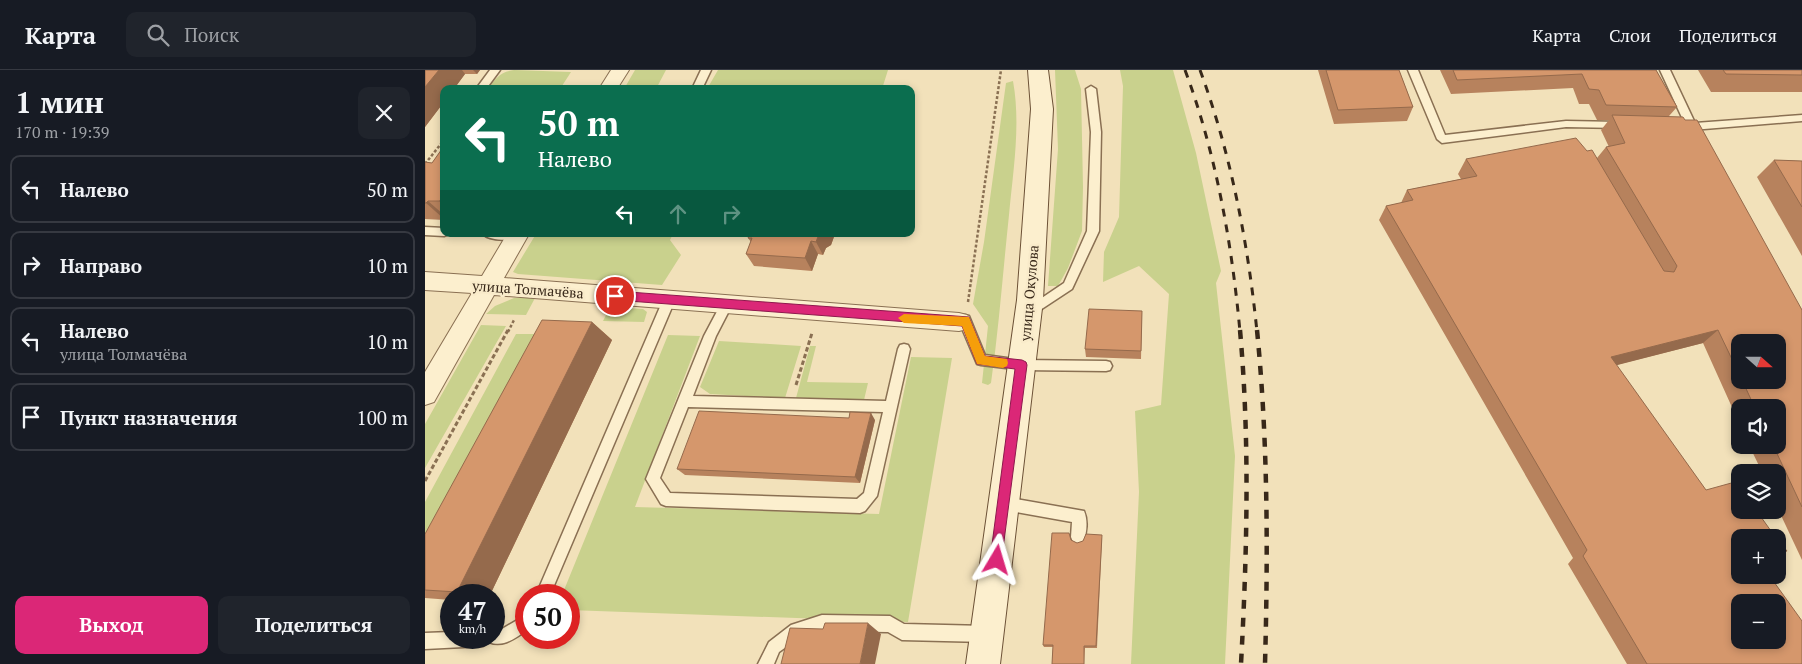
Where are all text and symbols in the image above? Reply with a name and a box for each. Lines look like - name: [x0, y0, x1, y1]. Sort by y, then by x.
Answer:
- search box: [126, 12, 476, 57]
- text: Карта: [25, 19, 96, 51]
- icon: search: [144, 21, 172, 49]
- text: Поиск: [184, 22, 239, 47]
- text: Карта: [1532, 23, 1581, 47]
- text: Слои: [1609, 23, 1651, 47]
- text: Поделиться: [1679, 23, 1777, 47]
- text: 1 мин: [15, 82, 104, 122]
- button: close: [358, 87, 410, 139]
- text: 50 m: [538, 100, 619, 146]
- icon: left: [455, 105, 520, 170]
- text: 170 m · 19:39: [15, 121, 109, 143]
- text: Налево: [538, 144, 612, 173]
- icon: left: [17, 175, 45, 203]
- text: Налево: [60, 177, 129, 202]
- text: 50 m: [367, 177, 408, 202]
- icon: left: [611, 200, 639, 228]
- icon: ahead: [664, 200, 692, 228]
- icon: right: [717, 200, 745, 228]
- street label: улица Окулова: [1015, 244, 1043, 343]
- icon: right: [17, 251, 45, 279]
- text: Направо: [60, 253, 142, 278]
- text: 10 m: [367, 253, 408, 278]
- pin: [594, 275, 636, 317]
- street label: улица Толмачёва: [471, 276, 584, 302]
- icon: arrive: [601, 282, 629, 310]
- text: Налево: [60, 318, 129, 343]
- icon: left: [17, 327, 45, 355]
- text: 10 m: [367, 329, 408, 354]
- north arrow: [1731, 334, 1786, 389]
- map controls: [1731, 334, 1786, 649]
- text: улица Толмачёва: [60, 343, 187, 365]
- button: sound: [1731, 399, 1786, 454]
- icon: arrive: [17, 403, 45, 431]
- text: Пункт назначения: [60, 405, 237, 430]
- text: 100 m: [357, 405, 408, 430]
- button: layers: [1731, 464, 1786, 519]
- button: +: [1731, 529, 1786, 584]
- position arrow: [970, 533, 1022, 585]
- speed limit sign: 50: [515, 584, 580, 649]
- text: 47: [458, 594, 487, 627]
- button: −: [1731, 594, 1786, 649]
- button: Выход: [15, 596, 208, 654]
- button: Поделиться: [218, 596, 410, 654]
- text: km/h: [459, 621, 486, 636]

